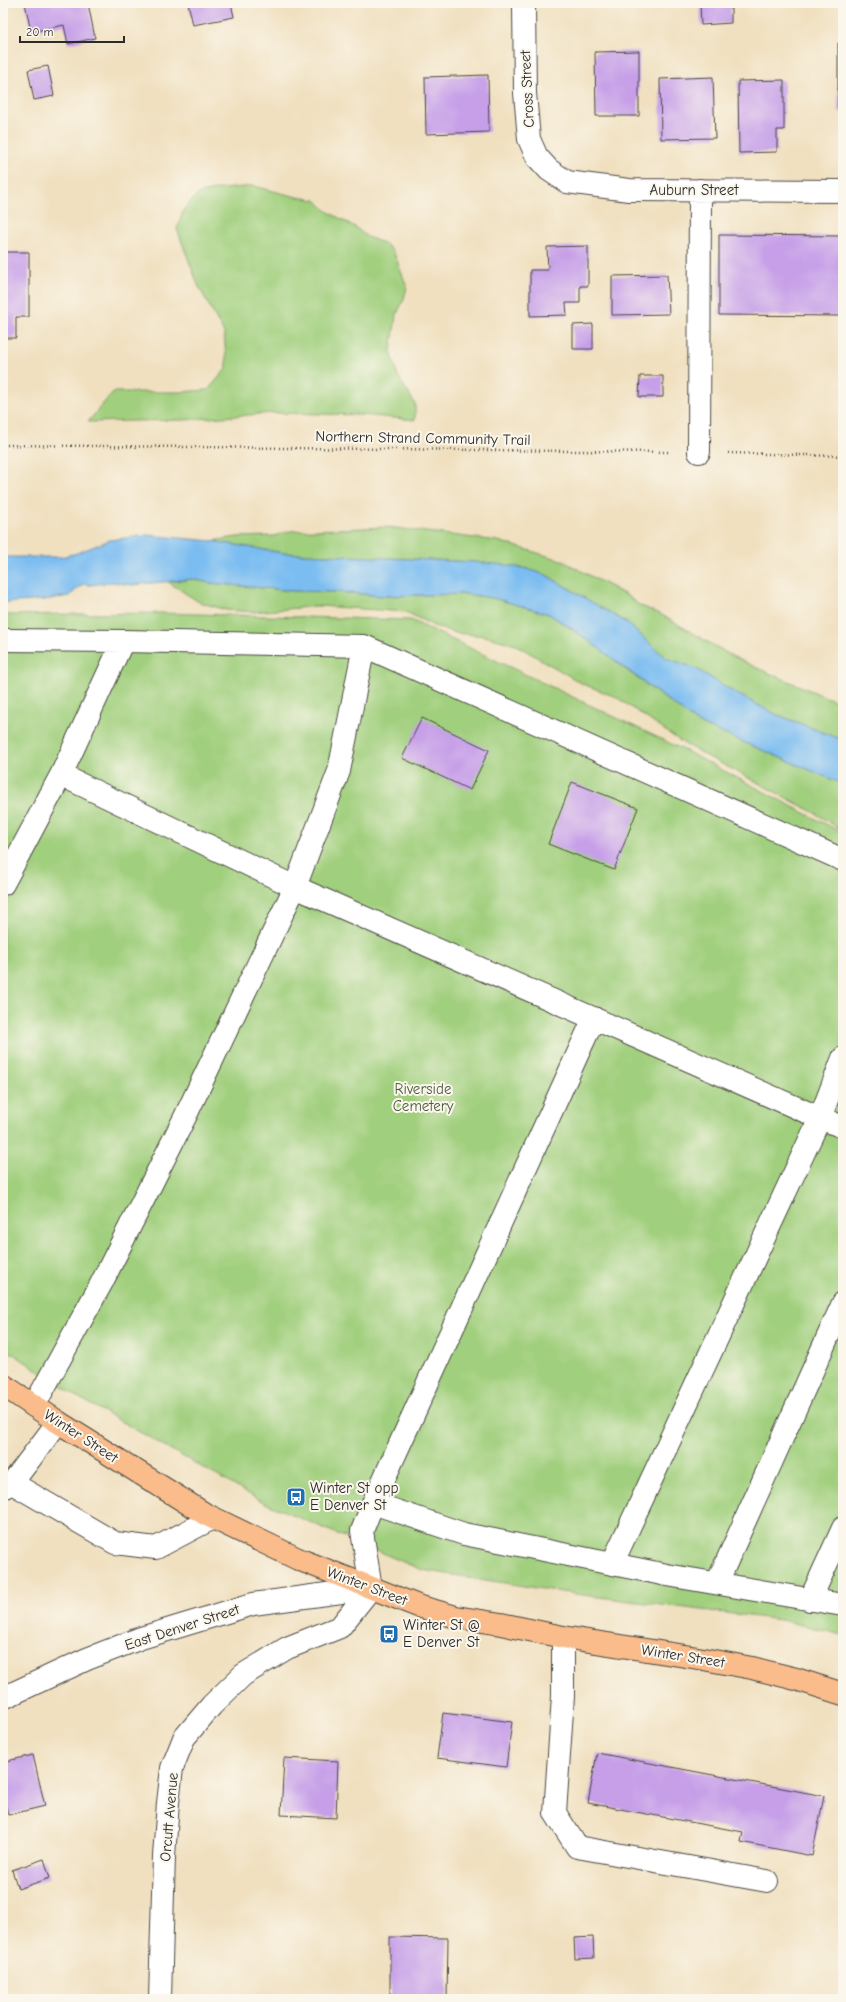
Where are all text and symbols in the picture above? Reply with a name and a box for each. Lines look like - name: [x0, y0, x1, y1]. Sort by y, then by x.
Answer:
- scale bar: [20, 18, 124, 44]
- text: 20 m: [26, 25, 54, 39]
- street label: Cross Street: [516, 49, 538, 128]
- street label: Auburn Street: [650, 181, 739, 199]
- street label: Northern Strand Community Trail: [315, 427, 531, 449]
- park label: Riverside Cemetery: [393, 1080, 454, 1115]
- street label: Winter Street: [41, 1405, 122, 1467]
- place label: Winter St opp E Denver St: [310, 1479, 399, 1514]
- bus stop icon: Winter St opp E Denver St: [285, 1486, 307, 1508]
- street label: Winter Street: [324, 1562, 410, 1610]
- street label: East Denver Street: [122, 1600, 242, 1654]
- place label: Winter St @ E Denver St: [403, 1616, 480, 1651]
- bus stop icon: Winter St @ E Denver St: [378, 1623, 400, 1645]
- street label: Winter Street: [640, 1640, 727, 1672]
- street label: Orcutt Avenue: [156, 1771, 182, 1862]

